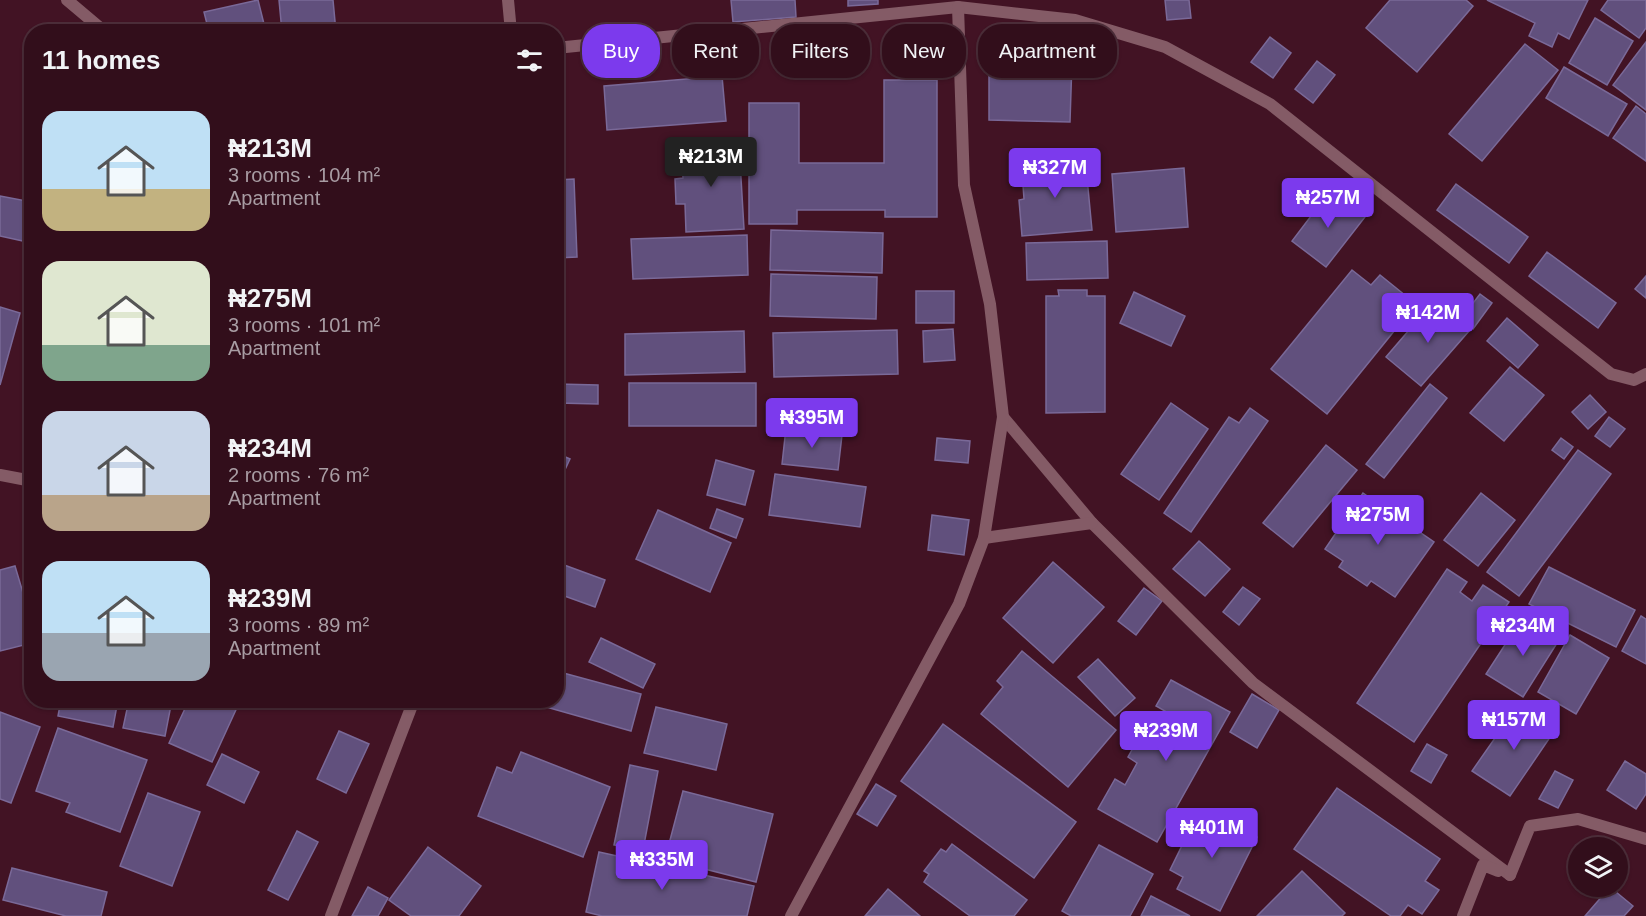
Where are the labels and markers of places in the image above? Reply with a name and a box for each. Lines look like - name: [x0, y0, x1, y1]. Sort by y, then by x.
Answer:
- pin: ₦213M: [669, 137, 753, 188]
- pin: ₦327M: [1013, 148, 1097, 199]
- pin: ₦257M: [1286, 178, 1370, 229]
- pin: ₦142M: [1386, 293, 1470, 344]
- pin: ₦395M: [770, 398, 854, 449]
- pin: ₦275M: [1336, 495, 1420, 546]
- pin: ₦234M: [1481, 606, 1565, 657]
- pin: ₦157M: [1472, 700, 1556, 751]
- pin: ₦239M: [1124, 711, 1208, 762]
- pin: ₦401M: [1170, 808, 1254, 859]
- pin: ₦335M: [620, 840, 704, 891]

